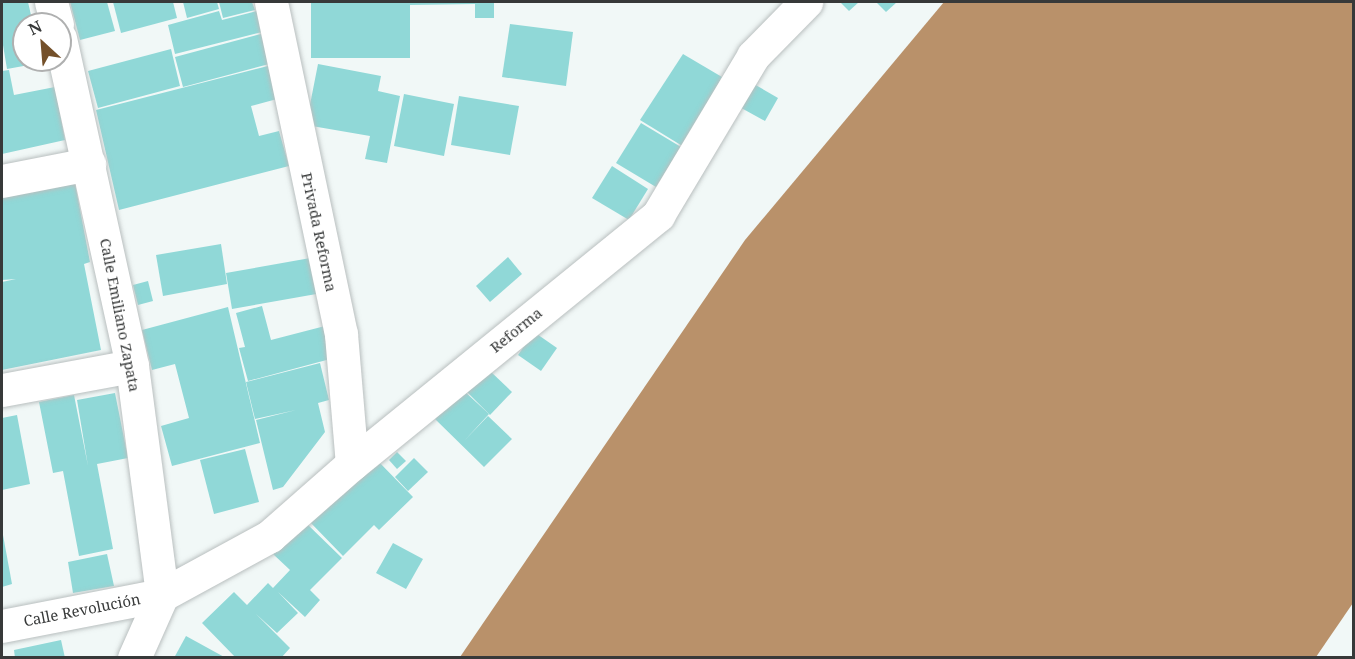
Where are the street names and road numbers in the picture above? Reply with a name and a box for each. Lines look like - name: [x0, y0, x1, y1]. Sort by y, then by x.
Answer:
- street label: Privada Reforma: [298, 171, 340, 293]
- street label: Calle Emiliano Zapata: [96, 237, 144, 393]
- street label: Reforma: [486, 304, 546, 356]
- street label: Calle Revolución: [22, 590, 142, 630]

